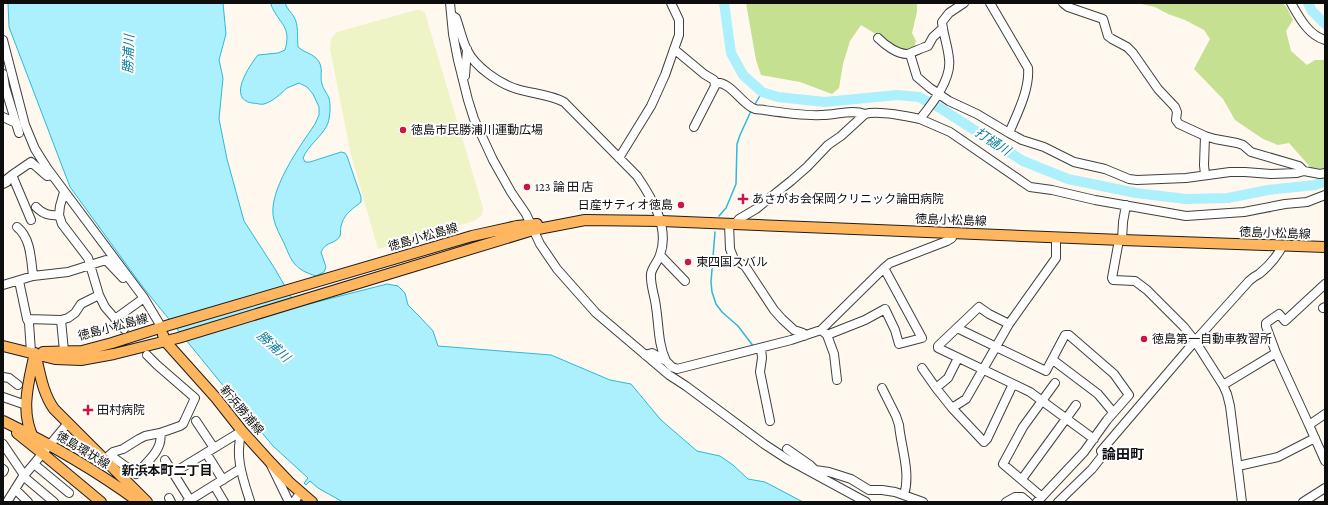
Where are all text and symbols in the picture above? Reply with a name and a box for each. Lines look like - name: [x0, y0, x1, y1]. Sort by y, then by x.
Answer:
- water label: 勝浦川: [120, 32, 137, 74]
- place label: 徳島市民勝浦川運動広場: [411, 123, 543, 137]
- marker: 徳島市民勝浦川運動広場: [398, 125, 408, 135]
- water label: 打樋川: [972, 125, 1015, 159]
- place label: 123 論 田 店: [535, 180, 593, 194]
- marker: 123 論 田 店: [522, 182, 532, 192]
- place label: あさがお会保岡クリニック論田病院: [752, 192, 944, 206]
- marker: あさがお会保岡クリニック論田病院: [737, 193, 749, 205]
- place label: 日産サティオ徳島: [578, 198, 673, 212]
- marker: 日産サティオ徳島: [676, 200, 686, 210]
- street label: 徳島小松島線: [915, 212, 987, 228]
- street label: 徳島小松島線: [386, 220, 460, 254]
- street label: 徳島小松島線: [1239, 225, 1311, 241]
- place label: 東四国スバル: [696, 255, 768, 269]
- marker: 東四国スバル: [683, 257, 693, 267]
- street label: 徳島小松島線: [76, 311, 150, 343]
- water label: 勝浦川: [254, 328, 295, 366]
- place label: 徳島第一自動車教習所: [1152, 332, 1272, 346]
- marker: 徳島第一自動車教習所: [1139, 334, 1149, 344]
- street label: 新浜勝浦線: [217, 383, 267, 437]
- place label: 田村病院: [97, 403, 145, 417]
- marker: 田村病院: [82, 404, 94, 416]
- street label: 徳島環状線: [54, 429, 112, 471]
- district label: 論田町: [1102, 446, 1144, 462]
- district label: 新浜本町二丁目: [121, 463, 213, 478]

